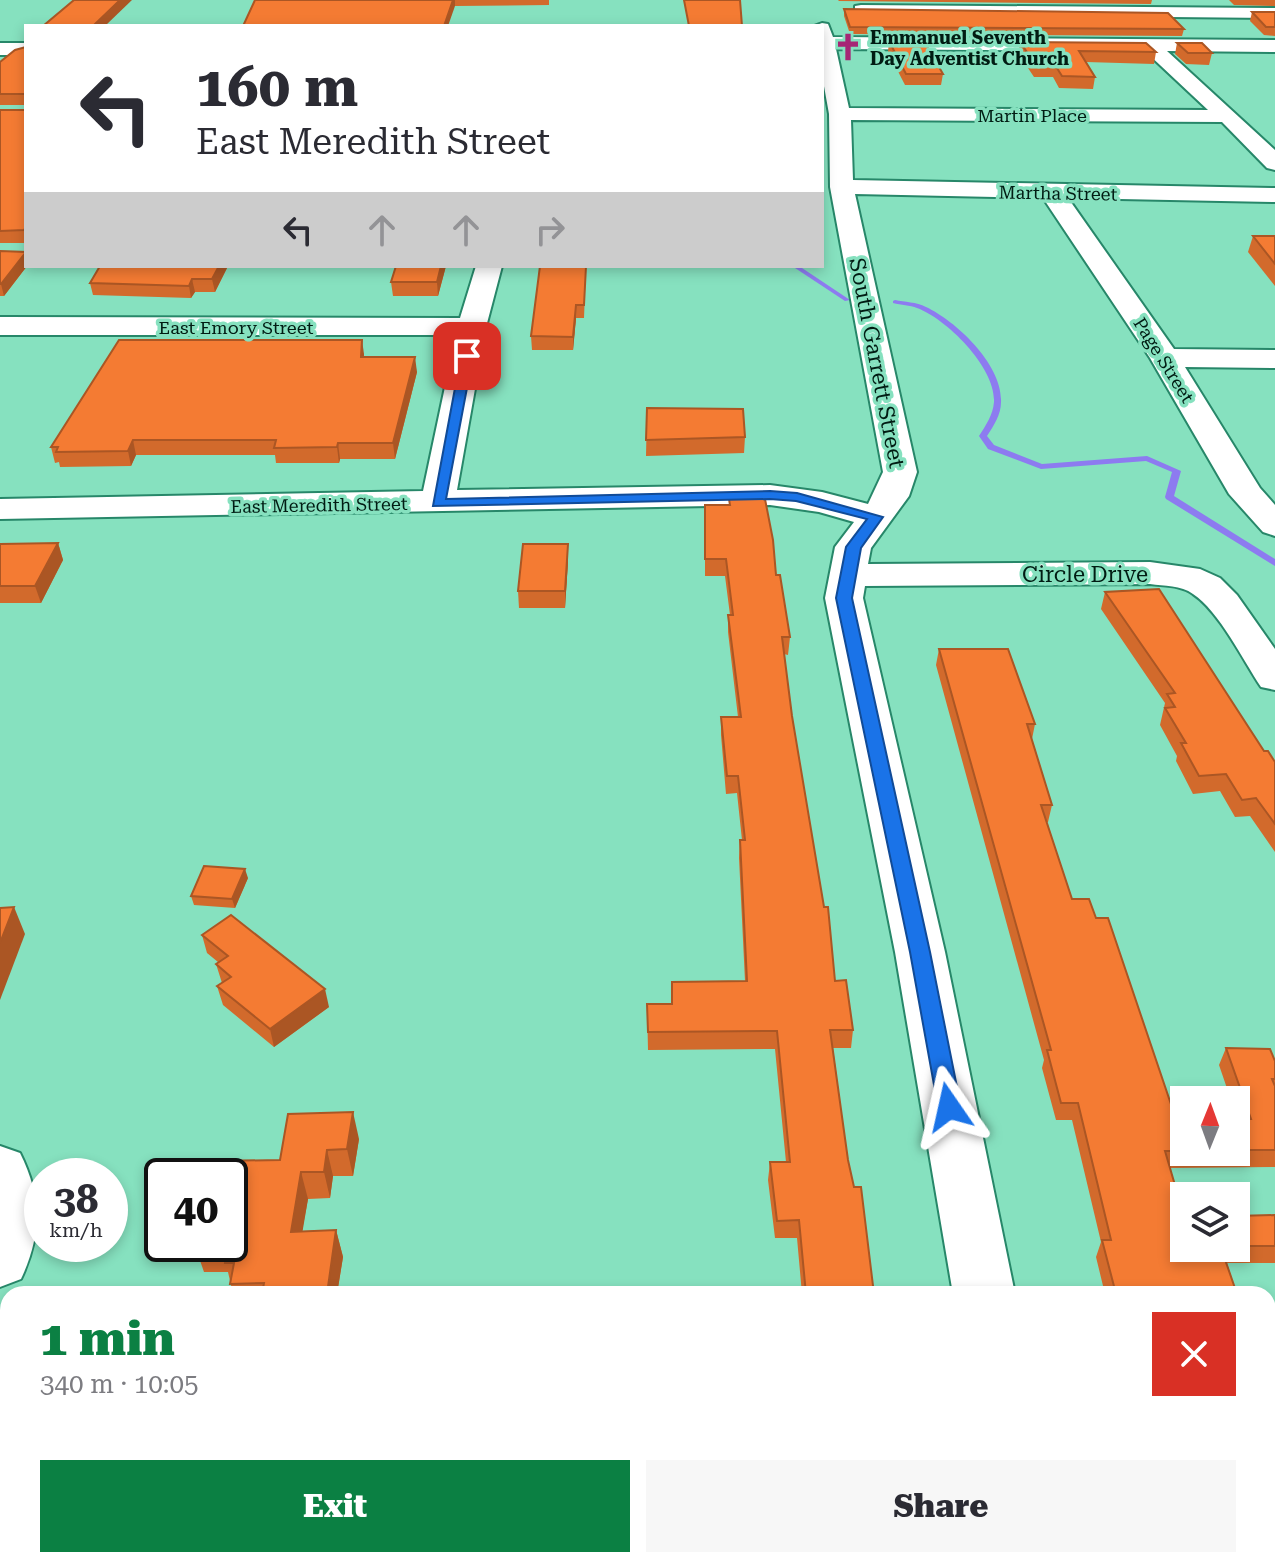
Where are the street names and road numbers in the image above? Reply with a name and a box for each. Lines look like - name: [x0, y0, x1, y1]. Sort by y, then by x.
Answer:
- street label: Martin Place: [977, 105, 1087, 126]
- street label: Martha Street: [998, 181, 1118, 205]
- street label: South Garrett Street: [844, 256, 910, 470]
- street label: Page Street: [1129, 313, 1199, 407]
- street label: East Emory Street: [159, 317, 314, 338]
- street label: East Meredith Street: [230, 493, 408, 517]
- street label: Circle Drive: [1022, 562, 1148, 587]

